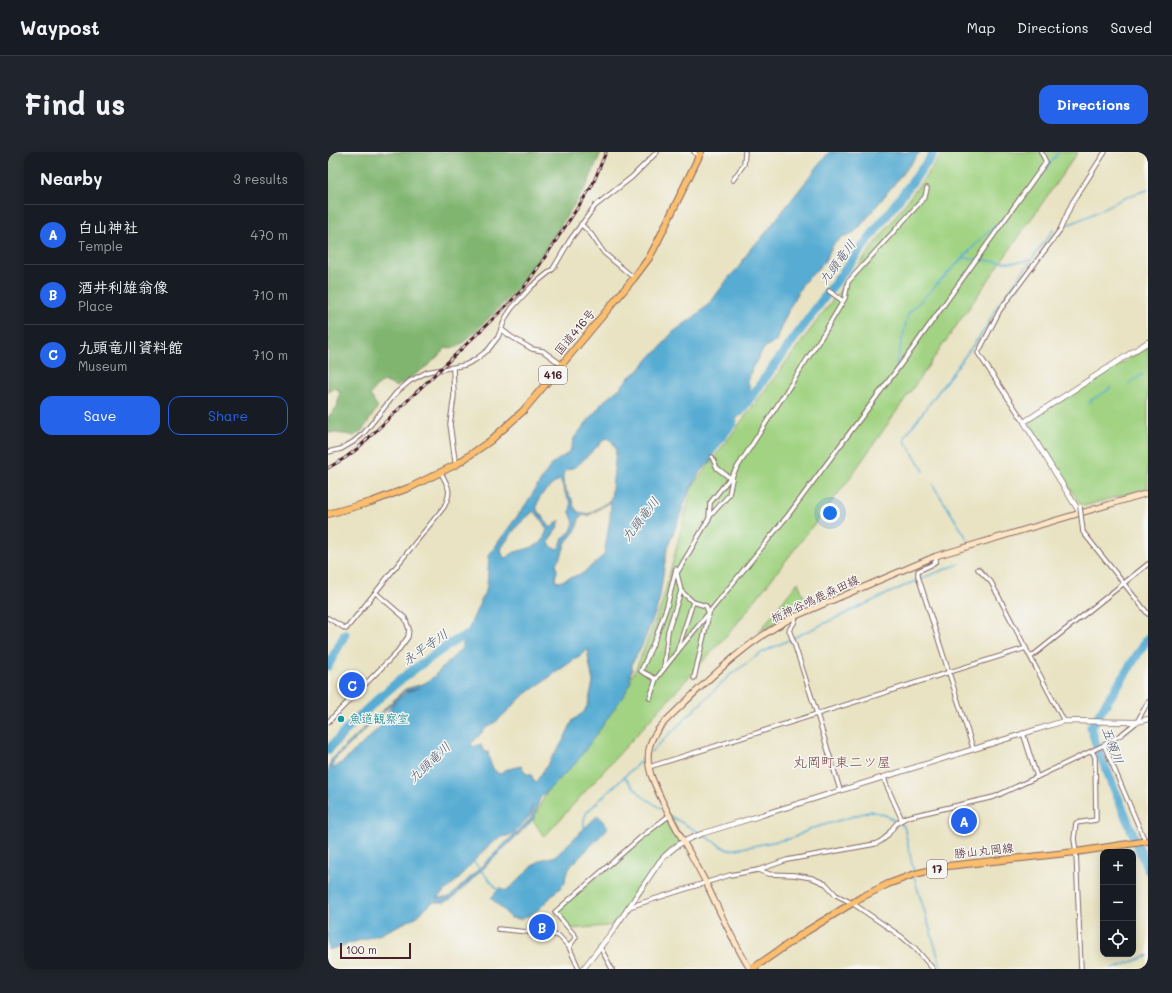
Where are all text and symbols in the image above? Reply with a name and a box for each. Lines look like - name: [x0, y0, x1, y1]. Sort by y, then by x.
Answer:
- text: Waypost: [20, 15, 100, 40]
- text: Map: [967, 18, 995, 37]
- text: Directions: [1017, 18, 1088, 37]
- text: Saved: [1110, 18, 1152, 37]
- button: Directions: [1039, 85, 1148, 124]
- text: Find us: [24, 86, 125, 122]
- text: Nearby: [40, 167, 102, 189]
- text: 3 results: [233, 170, 288, 187]
- text: 白山神社: [78, 217, 138, 237]
- text: A: [48, 226, 58, 243]
- text: 470 m: [251, 226, 288, 243]
- water label: 九頭竜川: [814, 236, 859, 288]
- text: Temple: [78, 237, 123, 254]
- text: 酒井利雄翁像: [78, 277, 168, 297]
- text: B: [49, 286, 57, 303]
- text: 710 m: [252, 286, 288, 303]
- text: Place: [78, 297, 113, 314]
- street label: 国道416号: [550, 305, 598, 358]
- text: 九頭竜川資料館: [78, 337, 183, 357]
- text: C: [48, 346, 58, 363]
- text: 710 m: [252, 346, 288, 363]
- text: Museum: [78, 357, 127, 374]
- road number: 416: [539, 366, 567, 384]
- button: Save: [40, 396, 160, 435]
- button: Share: [168, 396, 288, 435]
- water label: 九頭竜川: [617, 493, 662, 544]
- your location: [820, 503, 840, 523]
- street label: 栃神谷鳴鹿森田線: [768, 571, 861, 626]
- water label: 永平寺川: [399, 625, 451, 668]
- pin: C: [339, 670, 365, 700]
- place label: 魚道観察室: [349, 710, 409, 726]
- marker: 魚道観察室: [336, 714, 346, 724]
- water label: 五領川: [1099, 724, 1128, 766]
- water label: 九頭竜川: [404, 738, 453, 786]
- district label: 丸岡町東二ツ屋: [793, 752, 891, 771]
- pin: A: [951, 806, 977, 836]
- street label: 勝山丸岡線: [953, 839, 1015, 861]
- map controls: [1100, 849, 1136, 957]
- button: +: [1100, 849, 1136, 885]
- road number: 17: [927, 860, 947, 878]
- button: −: [1100, 885, 1136, 921]
- pin: B: [529, 912, 555, 942]
- button: locate: [1100, 921, 1136, 957]
- scale bar: [340, 941, 411, 960]
- text: 100 m: [346, 942, 377, 957]

